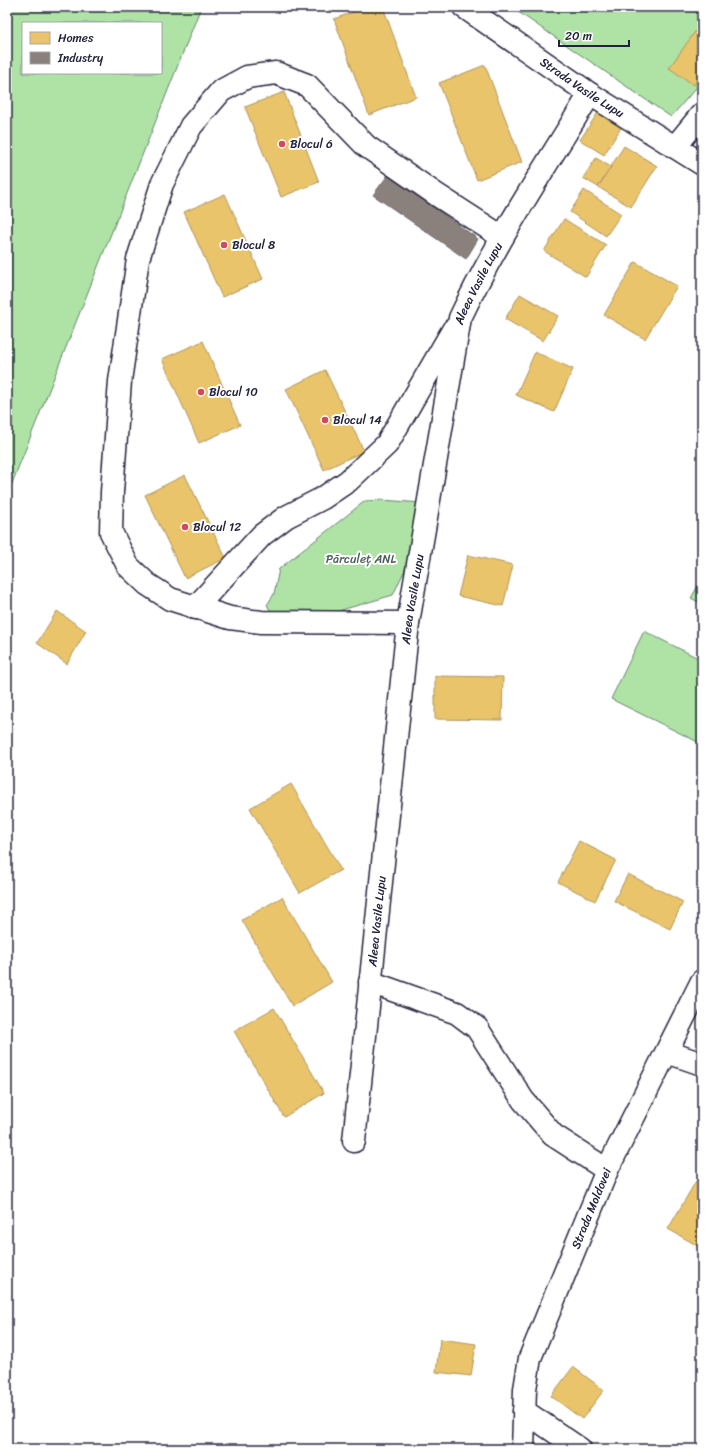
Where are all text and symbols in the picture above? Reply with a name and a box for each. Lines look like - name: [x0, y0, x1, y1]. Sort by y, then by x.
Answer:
- legend: [22, 22, 162, 74]
- scale bar: [559, 22, 629, 48]
- text: 20 m: [565, 25, 592, 47]
- text: Homes: [58, 27, 94, 49]
- text: Industry: [57, 47, 104, 69]
- street label: Strada Vasile Lupu: [535, 51, 629, 124]
- place label: Blocul 6: [290, 133, 333, 155]
- marker: Blocul 6: [277, 139, 287, 149]
- place label: Blocul 8: [232, 234, 275, 256]
- street label: Aleea Vasile Lupu: [448, 237, 509, 327]
- marker: Blocul 8: [219, 240, 229, 250]
- place label: Blocul 10: [209, 381, 258, 403]
- marker: Blocul 10: [196, 387, 206, 397]
- place label: Blocul 14: [333, 409, 382, 431]
- marker: Blocul 14: [320, 415, 330, 425]
- place label: Blocul 12: [193, 516, 241, 538]
- marker: Blocul 12: [180, 522, 190, 532]
- park label: Părculeț ANL: [326, 548, 397, 570]
- street label: Aleea Vasile Lupu: [395, 552, 431, 646]
- street label: Aleea Vasile Lupu: [361, 874, 393, 969]
- street label: Strada Moldovei: [565, 1164, 618, 1252]

